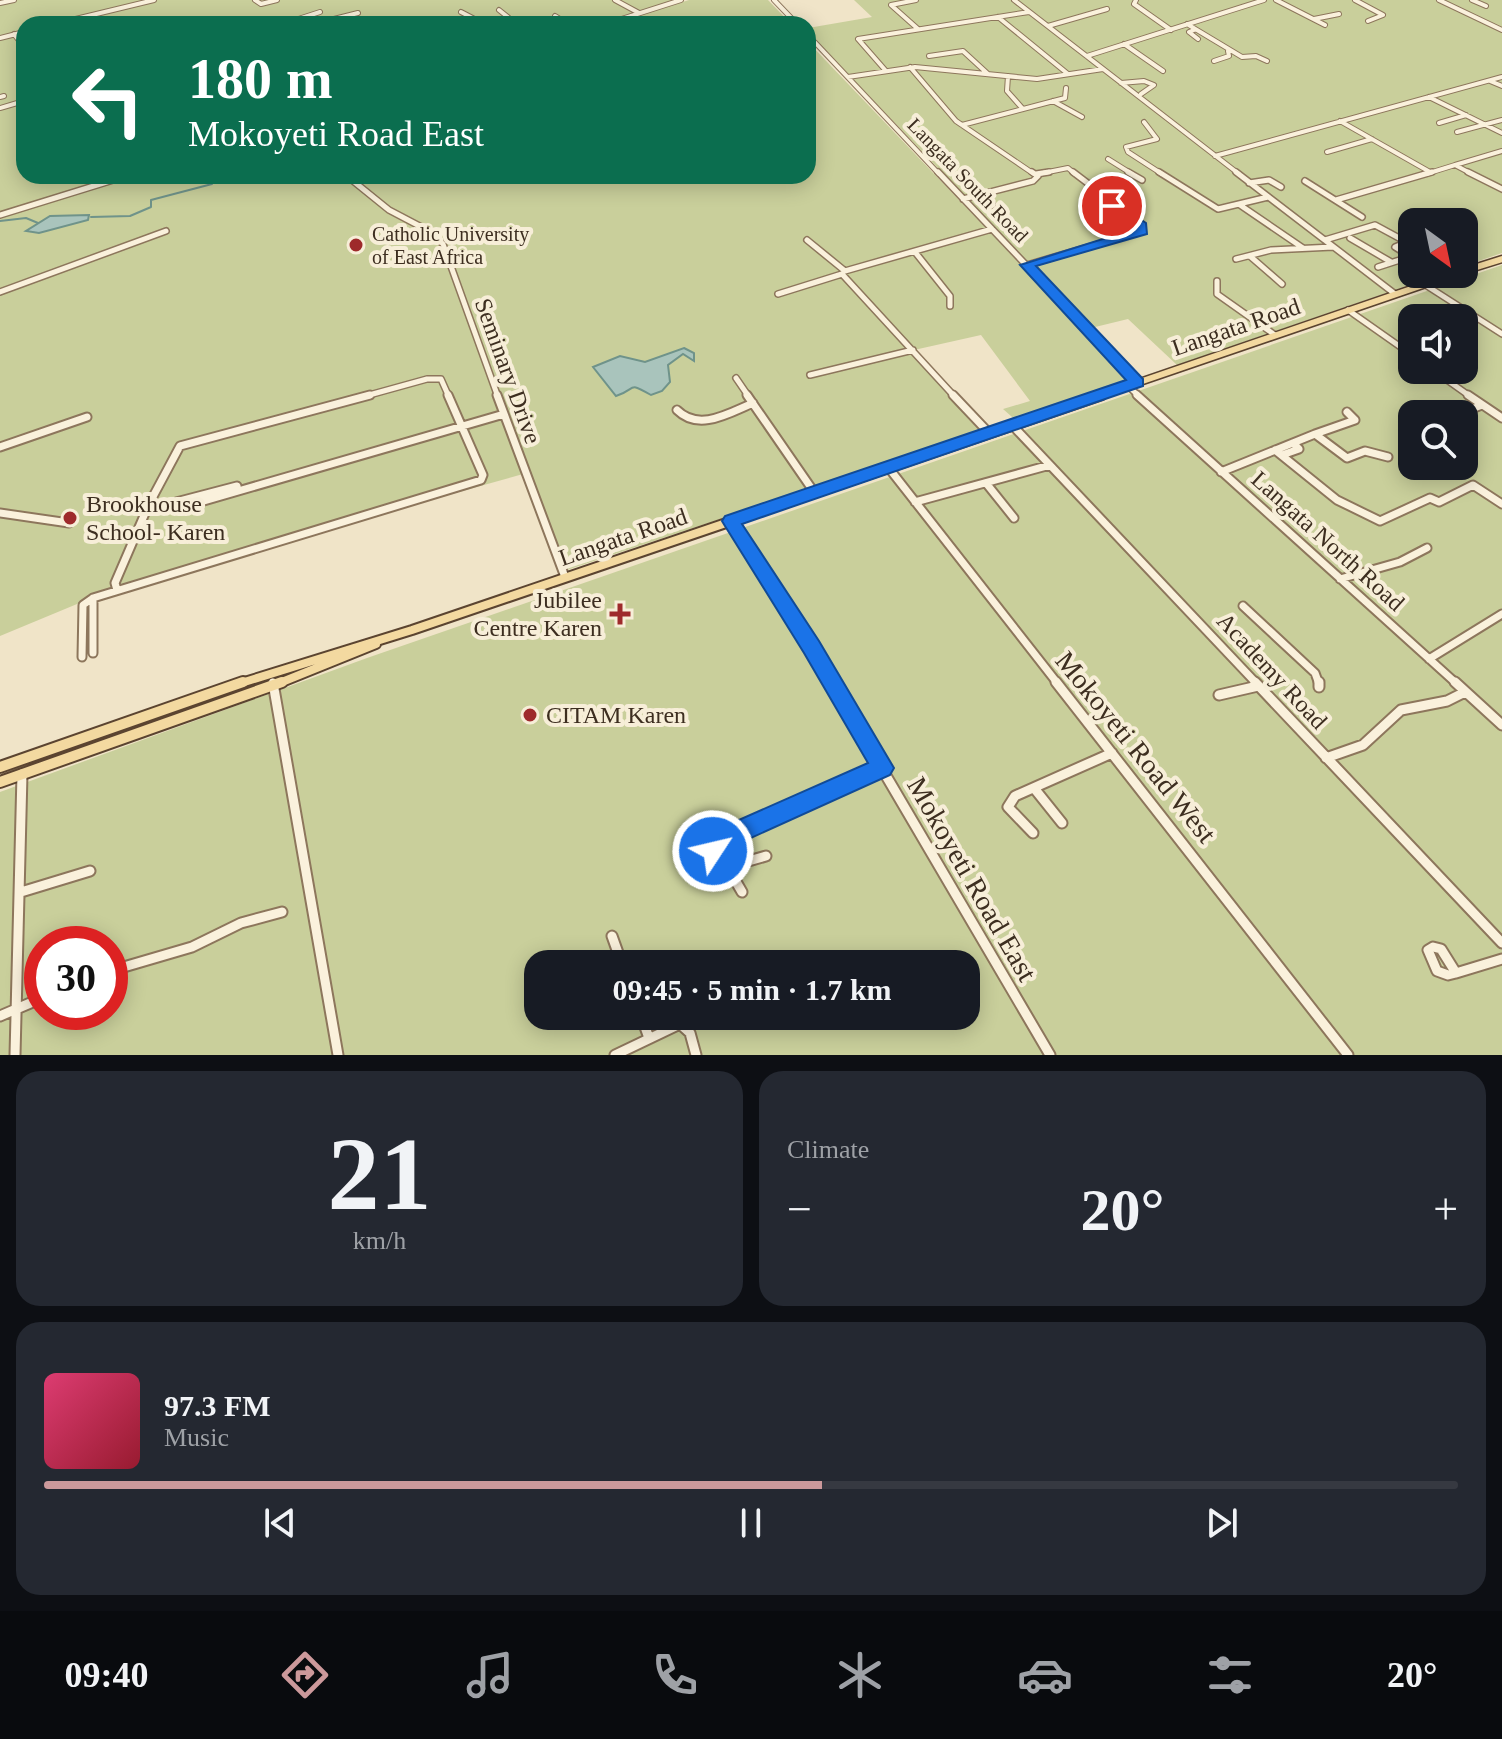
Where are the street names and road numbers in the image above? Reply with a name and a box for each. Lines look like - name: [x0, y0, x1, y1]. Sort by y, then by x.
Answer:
- street label: Langata South Road: [903, 114, 1033, 247]
- street label: Langata Road: [1168, 293, 1304, 361]
- street label: Seminary Drive: [470, 295, 546, 447]
- street label: Langata North Road: [1246, 466, 1410, 616]
- street label: Langata Road: [555, 503, 691, 571]
- street label: Academy Road: [1212, 608, 1332, 734]
- street label: Mokoyeti Road West: [1049, 645, 1223, 849]
- street label: Mokoyeti Road East: [901, 772, 1043, 987]

